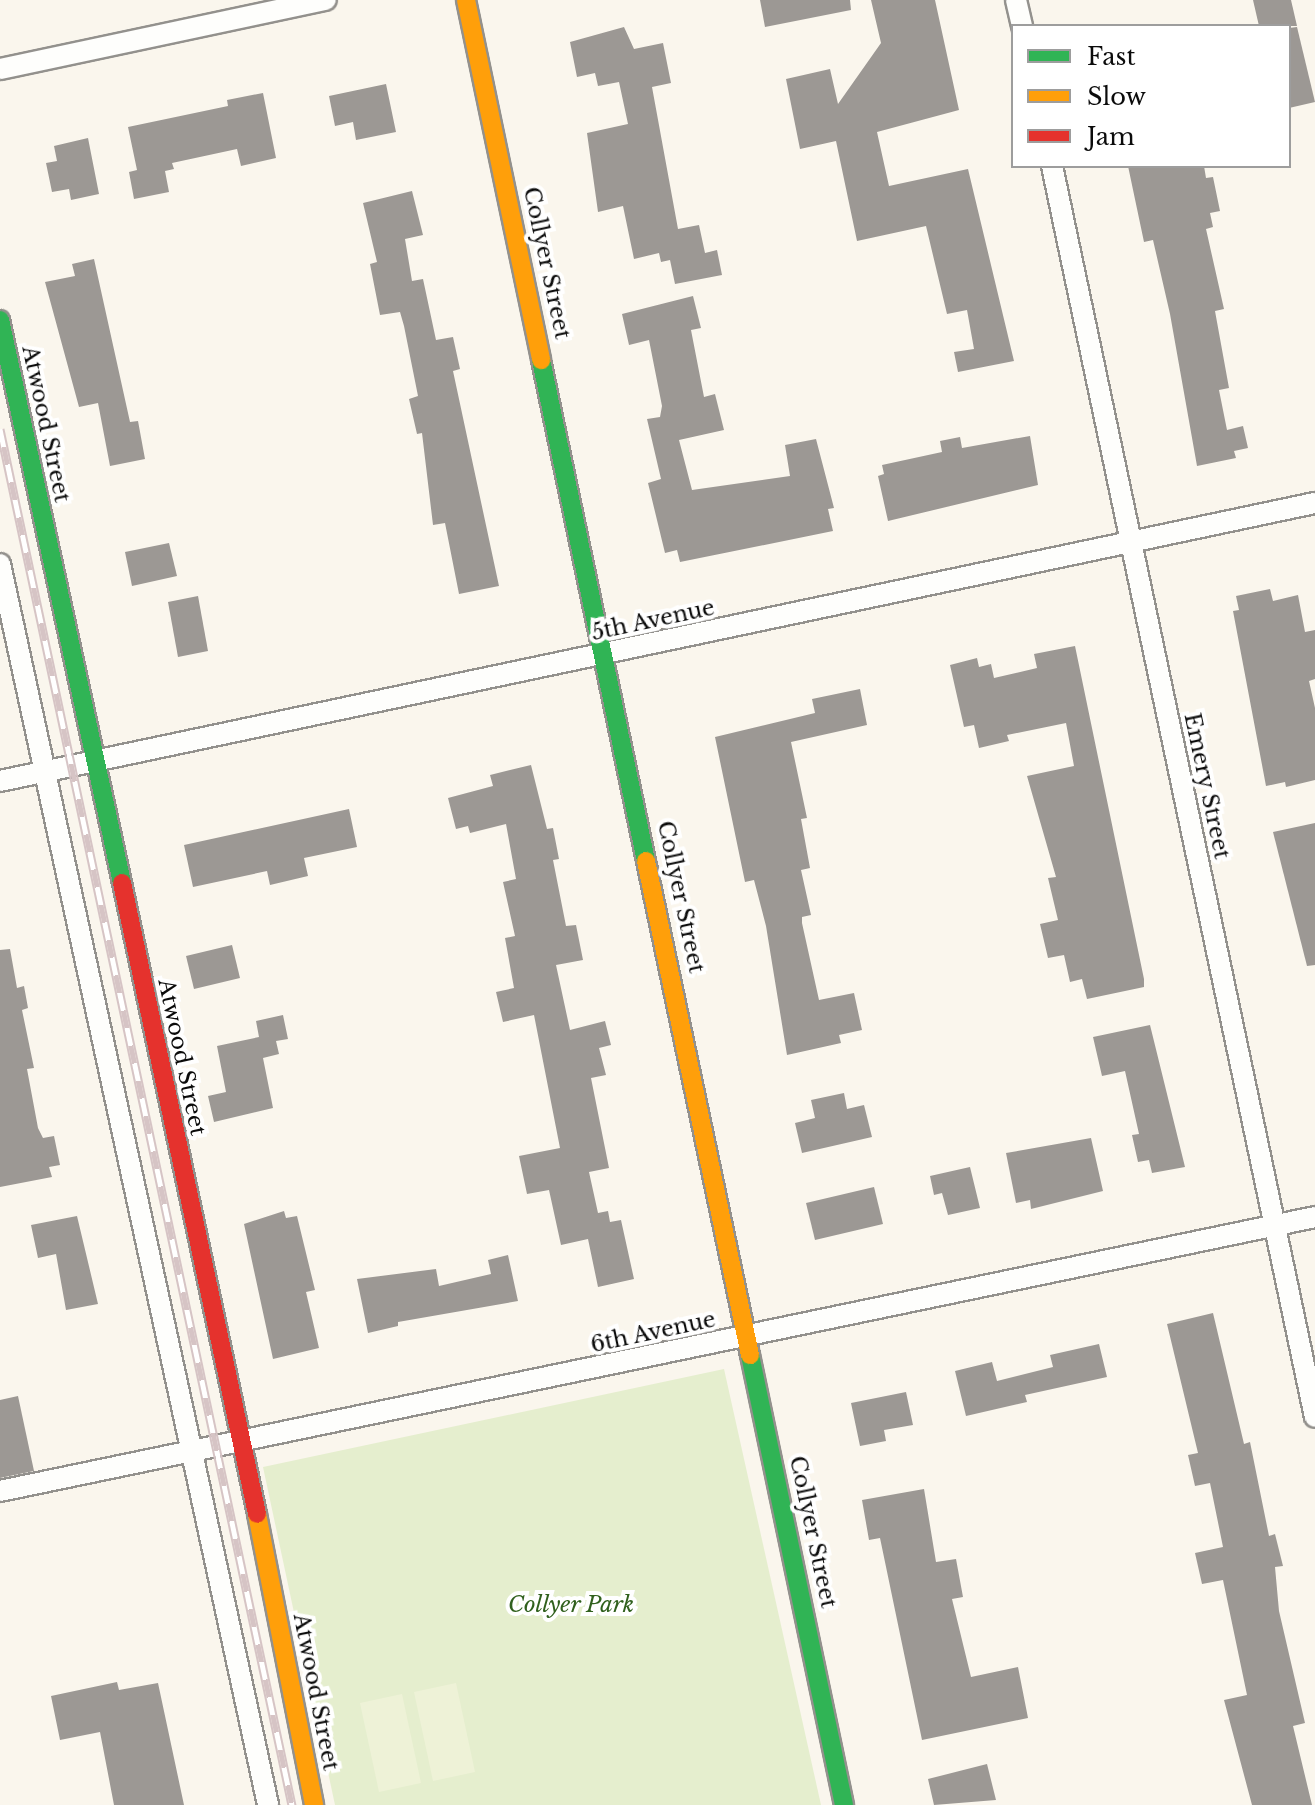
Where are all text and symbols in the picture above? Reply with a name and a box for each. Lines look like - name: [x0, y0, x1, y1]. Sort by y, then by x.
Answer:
- legend: [1011, 24, 1291, 168]
- text: Fast: [1087, 42, 1135, 71]
- text: Slow: [1087, 82, 1146, 111]
- text: Jam: [1087, 122, 1135, 151]
- street label: Collyer Street: [518, 184, 576, 342]
- street label: Atwood Street: [16, 343, 76, 505]
- street label: 5th Avenue: [589, 594, 717, 646]
- street label: Emery Street: [1179, 710, 1235, 862]
- street label: Collyer Street: [652, 818, 710, 976]
- street label: Atwood Street: [152, 976, 212, 1138]
- street label: 6th Avenue: [588, 1306, 718, 1358]
- street label: Collyer Street: [784, 1453, 842, 1611]
- park label: Collyer Park: [508, 1592, 634, 1618]
- street label: Atwood Street: [288, 1611, 344, 1773]

